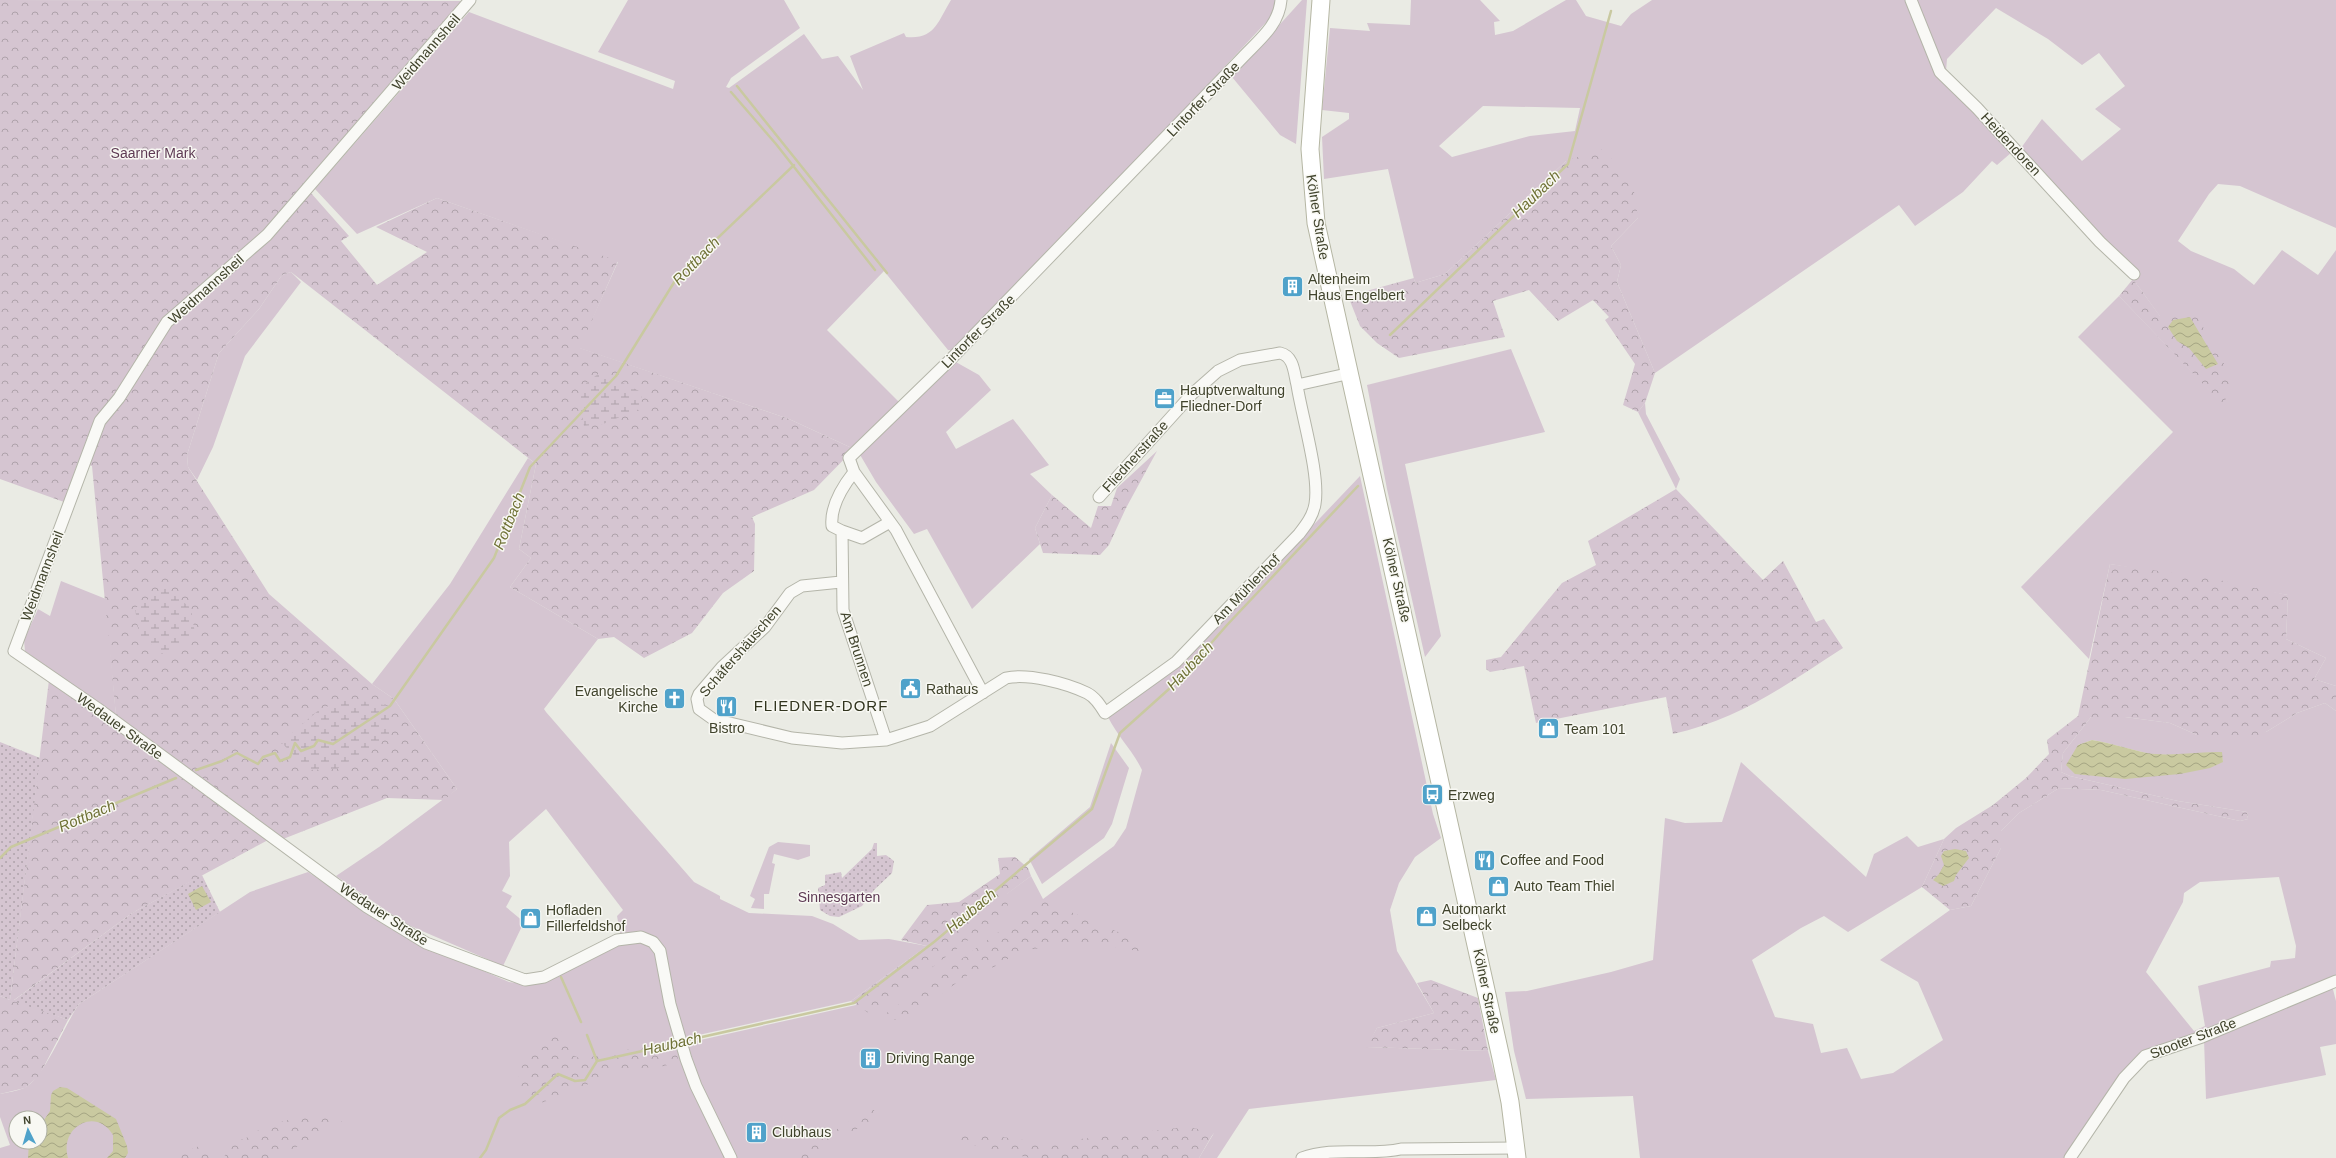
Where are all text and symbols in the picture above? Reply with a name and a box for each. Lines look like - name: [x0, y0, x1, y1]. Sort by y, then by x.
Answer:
- street label: Weidmannsheil: [389, 11, 463, 93]
- street label: Lintorfer Straße: [1163, 58, 1243, 140]
- street label: Heidendoren: [1978, 109, 2044, 179]
- park label: Saarner Mark: [111, 145, 196, 161]
- water label: Haubach: [1508, 167, 1563, 221]
- street label: Kölner Straße: [1303, 173, 1333, 261]
- water label: Rottbach: [669, 233, 723, 288]
- street label: Weidmannsheil: [165, 251, 247, 327]
- place label: Altenheim Haus Engelbert: [1308, 271, 1405, 303]
- building icon: Altenheim Haus Engelbert: [1279, 274, 1305, 300]
- street label: Lintorfer Straße: [938, 291, 1018, 371]
- place label: Hauptverwaltung Fliedner-Dorf: [1180, 382, 1285, 414]
- office icon: Hauptverwaltung Fliedner-Dorf: [1151, 385, 1177, 411]
- street label: Fliednerstraße: [1099, 417, 1171, 495]
- water label: Rottbach: [489, 490, 528, 552]
- street label: Weidmannsheil: [17, 529, 67, 623]
- street label: Kölner Straße: [1379, 536, 1415, 624]
- street label: Am Mühlenhof: [1209, 551, 1283, 627]
- street label: Schäfershäuschen: [696, 602, 784, 700]
- street label: Am Brunnen: [837, 610, 877, 688]
- water label: Haubach: [1163, 638, 1216, 693]
- public building icon: Rathaus: [898, 676, 924, 702]
- place label: Rathaus: [926, 681, 978, 697]
- place label: Evangelische Kirche: [575, 683, 658, 715]
- church icon: Evangelische Kirche: [661, 686, 687, 712]
- street label: Wedauer Straße: [74, 689, 166, 763]
- restaurant icon: Bistro: [714, 693, 740, 719]
- district label: FLIEDNER-DORF: [754, 697, 888, 714]
- shop icon: Team 101: [1535, 716, 1561, 742]
- place label: Bistro: [709, 720, 745, 736]
- place label: Team 101: [1564, 721, 1626, 737]
- bus stop icon: Erzweg: [1419, 782, 1445, 808]
- place label: Erzweg: [1448, 787, 1495, 803]
- water label: Rottbach: [56, 796, 118, 835]
- restaurant icon: Coffee and Food: [1471, 847, 1497, 873]
- place label: Coffee and Food: [1500, 852, 1604, 868]
- shop icon: Auto Team Thiel: [1486, 873, 1512, 899]
- place label: Auto Team Thiel: [1514, 878, 1615, 894]
- street label: Wedauer Straße: [337, 879, 431, 949]
- water label: Haubach: [942, 885, 999, 936]
- park label: Sinnesgarten: [798, 889, 880, 905]
- place label: Automarkt Selbeck: [1442, 901, 1506, 933]
- place label: Hofladen Fillerfeldshof: [546, 902, 625, 934]
- shop icon: Automarkt Selbeck: [1413, 904, 1439, 930]
- shop icon: Hofladen Fillerfeldshof: [517, 905, 543, 931]
- street label: Kölner Straße: [1470, 947, 1504, 1035]
- street label: Stooter Straße: [2148, 1014, 2239, 1062]
- water label: Haubach: [641, 1028, 703, 1059]
- building icon: Driving Range: [857, 1045, 883, 1071]
- place label: Driving Range: [886, 1050, 975, 1066]
- north arrow: [8, 1110, 48, 1150]
- text: N: [23, 1114, 32, 1126]
- building icon: Clubhaus: [743, 1119, 769, 1145]
- place label: Clubhaus: [772, 1124, 831, 1140]

